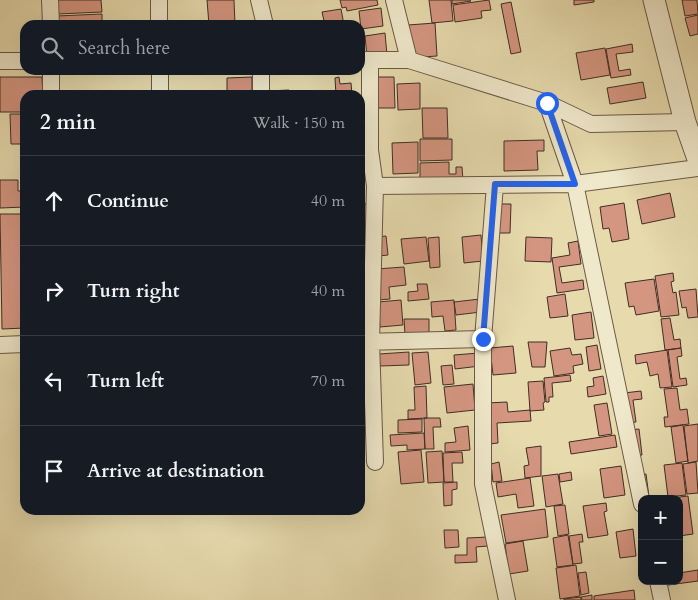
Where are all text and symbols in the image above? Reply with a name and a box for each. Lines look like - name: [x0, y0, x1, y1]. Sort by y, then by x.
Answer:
- search box: [20, 20, 365, 75]
- icon: search: [38, 34, 66, 62]
- text: Search here: [78, 35, 170, 61]
- route start: [536, 92, 559, 115]
- text: 2 min: [40, 108, 96, 137]
- text: Walk · 150 m: [253, 112, 345, 134]
- icon: ahead: [40, 187, 68, 215]
- text: Continue: [87, 188, 169, 214]
- text: 40 m: [311, 190, 345, 212]
- icon: right: [40, 277, 68, 305]
- text: Turn right: [87, 278, 179, 304]
- text: 40 m: [311, 280, 345, 302]
- route end: [472, 328, 495, 351]
- icon: left: [40, 367, 68, 395]
- text: Turn left: [87, 368, 164, 394]
- text: 70 m: [311, 370, 345, 392]
- icon: arrive: [40, 457, 68, 485]
- text: Arrive at destination: [87, 458, 264, 484]
- map controls: [638, 495, 683, 585]
- button: +: [638, 495, 683, 540]
- button: −: [638, 540, 683, 585]

